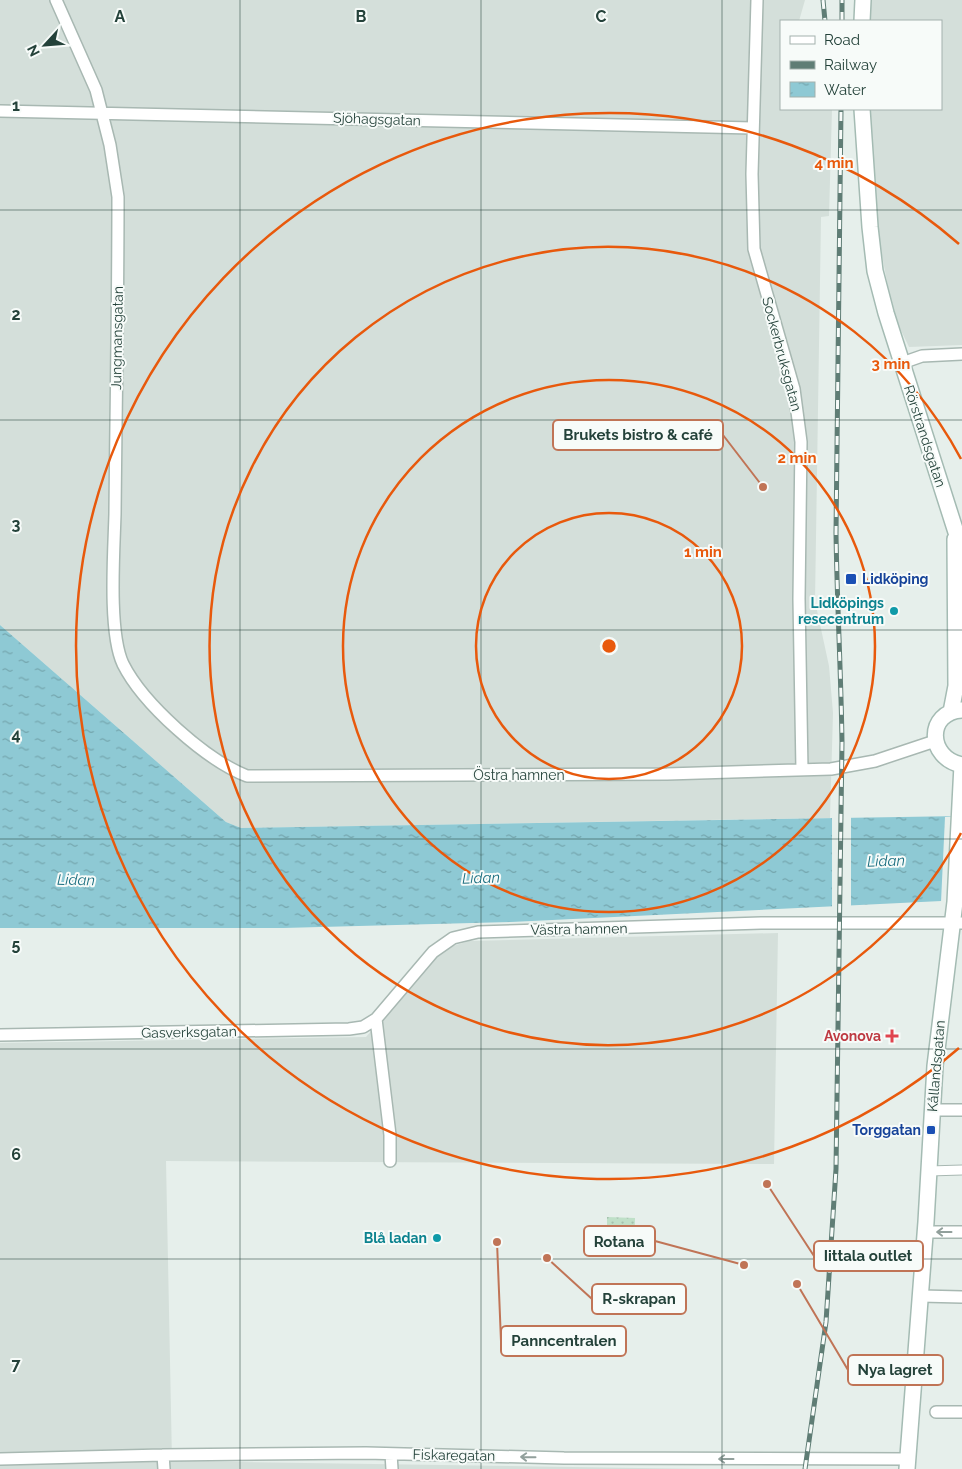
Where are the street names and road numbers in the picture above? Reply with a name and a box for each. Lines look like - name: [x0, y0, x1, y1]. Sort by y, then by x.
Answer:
- street label: Sjöhagsgatan: [333, 109, 421, 129]
- street label: Jungmansgatan: [108, 286, 126, 390]
- street label: Sockerbruksgatan: [759, 295, 805, 413]
- street label: Rörstrandsgatan: [901, 383, 949, 489]
- street label: Östra hamnen: [473, 765, 565, 783]
- street label: Västra hamnen: [530, 920, 628, 938]
- street label: Kållandsgatan: [924, 1019, 948, 1113]
- street label: Gasverksgatan: [141, 1023, 237, 1041]
- street label: Fiskaregatan: [413, 1446, 495, 1464]

